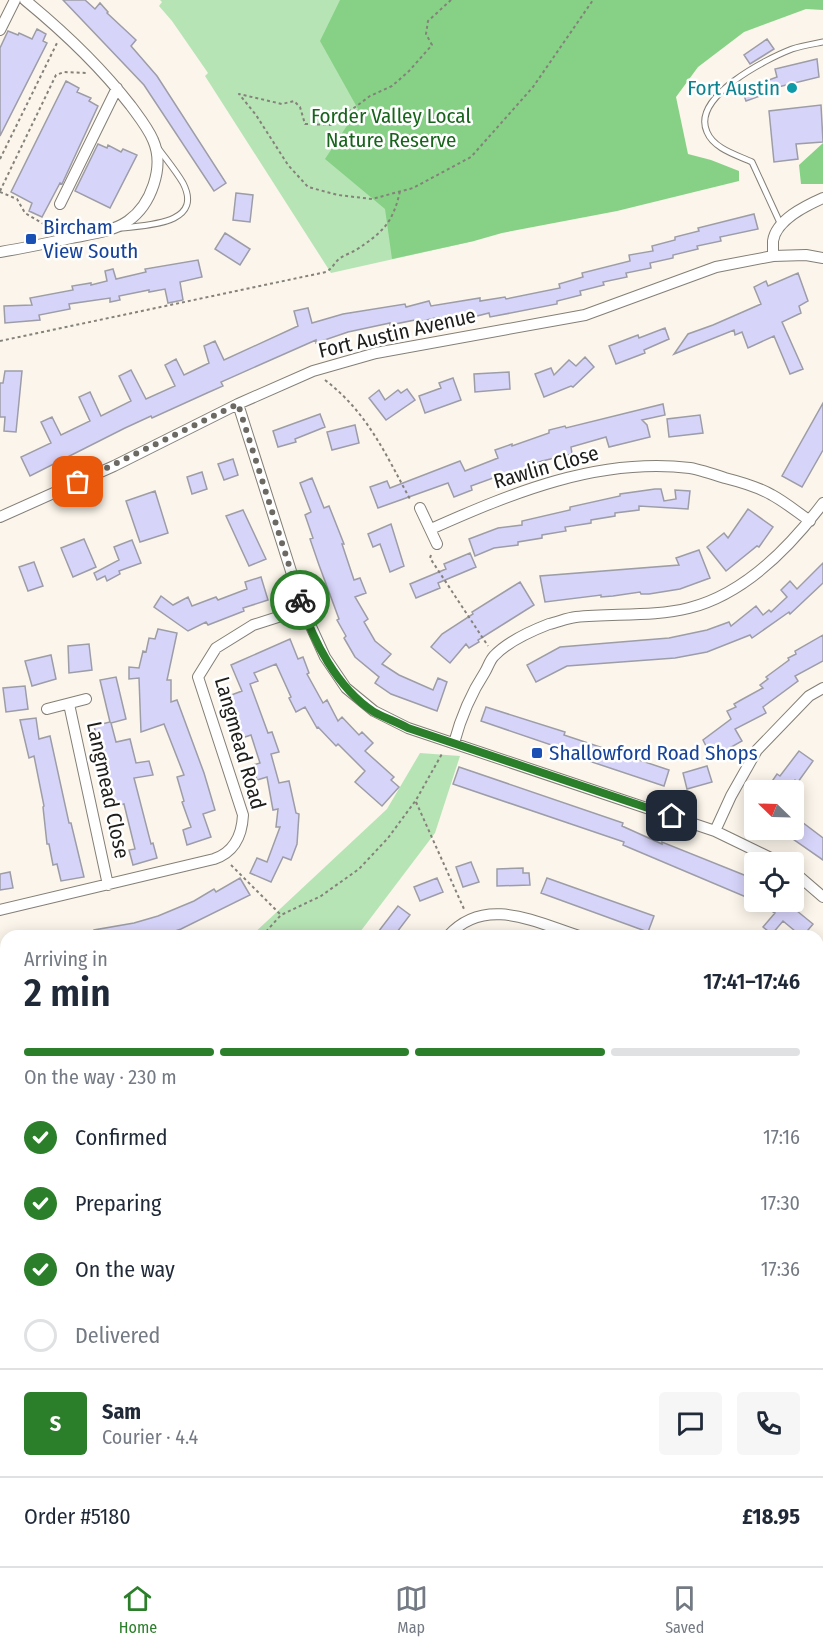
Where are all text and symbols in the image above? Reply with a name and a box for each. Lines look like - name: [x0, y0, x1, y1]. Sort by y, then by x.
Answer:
- place label: Fort Austin: [687, 75, 780, 101]
- marker: Fort Austin: [785, 81, 799, 95]
- park label: Forder Valley Local Nature Reserve: [311, 103, 471, 153]
- place label: Bircham View South: [43, 214, 138, 264]
- marker: Bircham View South: [24, 232, 38, 246]
- street label: Fort Austin Avenue: [316, 302, 478, 364]
- street label: Rawlin Close: [490, 440, 602, 494]
- pin: [52, 456, 103, 507]
- icon: bag: [61, 465, 94, 498]
- courier: [270, 570, 330, 630]
- icon: bike: [284, 584, 317, 617]
- street label: Langmead Road: [209, 674, 271, 812]
- street label: Langmead Close: [81, 719, 135, 861]
- place label: Shallowford Road Shops: [549, 740, 758, 766]
- marker: Shallowford Road Shops: [530, 746, 544, 760]
- north arrow: [744, 780, 804, 840]
- map controls: [744, 780, 804, 912]
- pin: [646, 790, 697, 841]
- icon: home: [655, 799, 688, 832]
- button: locate: [744, 852, 804, 912]
- text: Arriving in: [24, 947, 108, 971]
- text: 17:41–17:46: [703, 968, 800, 995]
- text: 2 min: [24, 970, 111, 1016]
- text: On the way · 230 m: [24, 1065, 177, 1089]
- icon: check: [24, 1121, 57, 1154]
- text: Confirmed: [75, 1124, 168, 1151]
- text: 17:16: [763, 1125, 800, 1149]
- icon: check: [24, 1187, 57, 1220]
- text: Preparing: [75, 1190, 161, 1217]
- text: 17:30: [760, 1191, 800, 1215]
- icon: check: [24, 1253, 57, 1286]
- text: On the way: [75, 1256, 175, 1283]
- text: 17:36: [761, 1257, 800, 1281]
- text: Delivered: [75, 1322, 160, 1349]
- button: chat: [659, 1392, 722, 1455]
- button: phone: [737, 1392, 800, 1455]
- text: Sam: [102, 1398, 141, 1425]
- text: S: [50, 1410, 61, 1437]
- text: Courier · 4.4: [102, 1425, 198, 1449]
- text: Order #5180: [24, 1503, 131, 1530]
- text: £18.95: [742, 1503, 800, 1530]
- tab: Home: [119, 1582, 157, 1637]
- tab: Map: [395, 1582, 428, 1637]
- tab: Saved: [665, 1582, 704, 1637]

